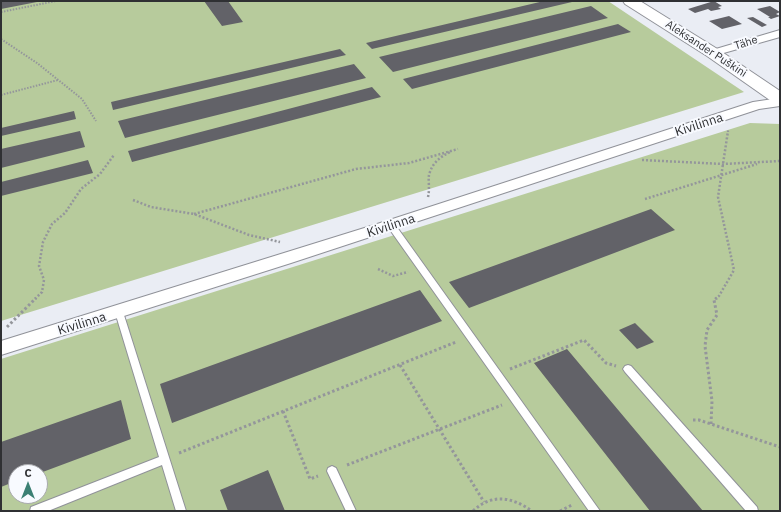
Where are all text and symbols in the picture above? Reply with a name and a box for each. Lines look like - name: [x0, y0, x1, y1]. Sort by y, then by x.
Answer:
- street label: Aleksander Puškini: [663, 18, 749, 80]
- street label: Tähe: [733, 33, 759, 53]
- street label: Kivilinna: [673, 110, 725, 140]
- street label: Kivilinna: [365, 211, 417, 241]
- street label: Kivilinna: [56, 309, 108, 339]
- north arrow: [8, 464, 48, 504]
- text: С: [24, 466, 32, 480]

